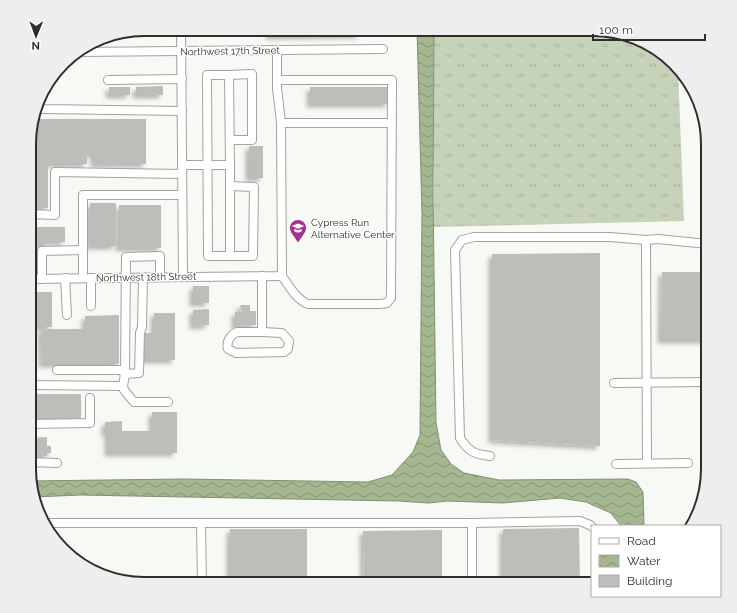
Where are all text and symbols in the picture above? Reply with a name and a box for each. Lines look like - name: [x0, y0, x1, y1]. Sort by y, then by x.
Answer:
- north arrow: [16, 16, 56, 56]
- scale bar: [593, 16, 705, 42]
- text: 100 m: [599, 23, 633, 37]
- text: N: [32, 39, 40, 52]
- street label: Northwest 17th Street: [180, 45, 281, 57]
- place label: Cypress Run Alternative Center: [311, 217, 395, 240]
- school or university icon: Cypress Run Alternative Center: [288, 218, 308, 243]
- street label: Northwest 18th Street: [96, 271, 197, 283]
- legend: [591, 525, 721, 597]
- text: Road: [627, 534, 656, 548]
- text: Water: [627, 554, 661, 568]
- text: Building: [627, 574, 673, 588]

